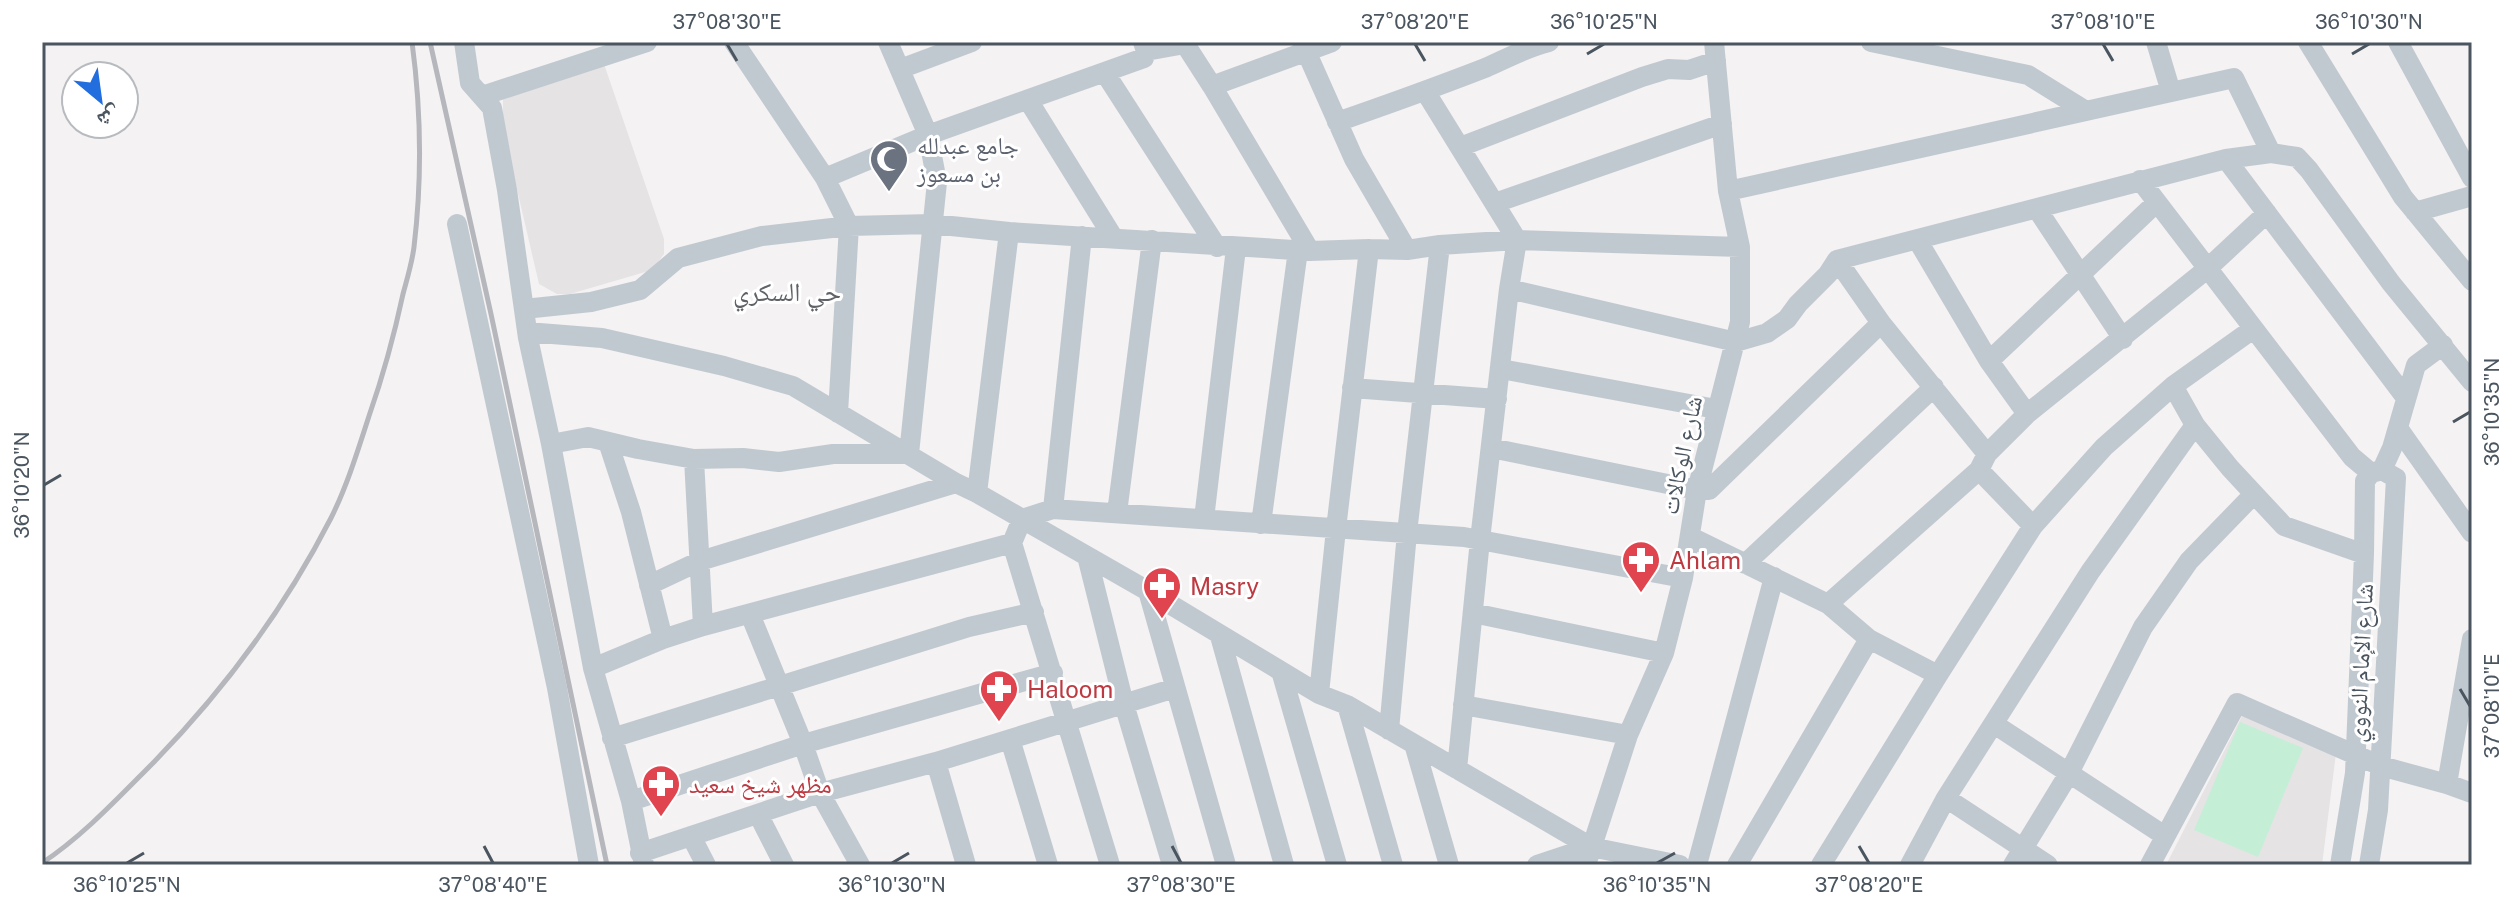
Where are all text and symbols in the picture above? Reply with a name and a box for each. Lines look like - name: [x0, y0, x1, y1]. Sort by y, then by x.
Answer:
- text: 37°08'30"E: [672, 10, 782, 34]
- text: 37°08'20"E: [1361, 10, 1469, 34]
- text: 36°10'25"N: [1550, 10, 1658, 34]
- text: 37°08'10"E: [2051, 10, 2155, 34]
- text: 36°10'30"N: [2315, 10, 2423, 34]
- north arrow: [60, 60, 140, 140]
- text: ش: [93, 100, 126, 135]
- place label: جامع عبدلله بن مسعوز: [916, 131, 1019, 188]
- mosque icon: جامع عبدلله بن مسعوز: [868, 138, 910, 193]
- district label: حي السكري: [733, 276, 841, 312]
- text: 36°10'35"N: [2480, 358, 2504, 466]
- street label: شارع الوكالات: [1655, 393, 1709, 517]
- text: 36°10'20"N: [10, 431, 34, 539]
- pharmacy icon: Ahlam: [1620, 539, 1662, 594]
- place label: Ahlam: [1669, 546, 1741, 574]
- pharmacy icon: Masry: [1141, 565, 1183, 620]
- place label: Masry: [1190, 572, 1259, 600]
- street label: شارع الإمام النووي: [2342, 583, 2384, 744]
- text: 37°08'10"E: [2480, 654, 2504, 758]
- pharmacy icon: Haloom: [978, 668, 1020, 723]
- place label: Haloom: [1027, 675, 1113, 703]
- pharmacy icon: مظهر شيخ سعيد: [640, 763, 682, 818]
- place label: مظهر شيخ سعيد: [689, 770, 832, 800]
- text: 36°10'25"N: [73, 873, 181, 897]
- text: 37°08'40"E: [438, 873, 548, 897]
- text: 36°10'30"N: [838, 873, 946, 897]
- text: 37°08'30"E: [1126, 873, 1236, 897]
- text: 36°10'35"N: [1603, 873, 1711, 897]
- text: 37°08'20"E: [1815, 873, 1923, 897]

